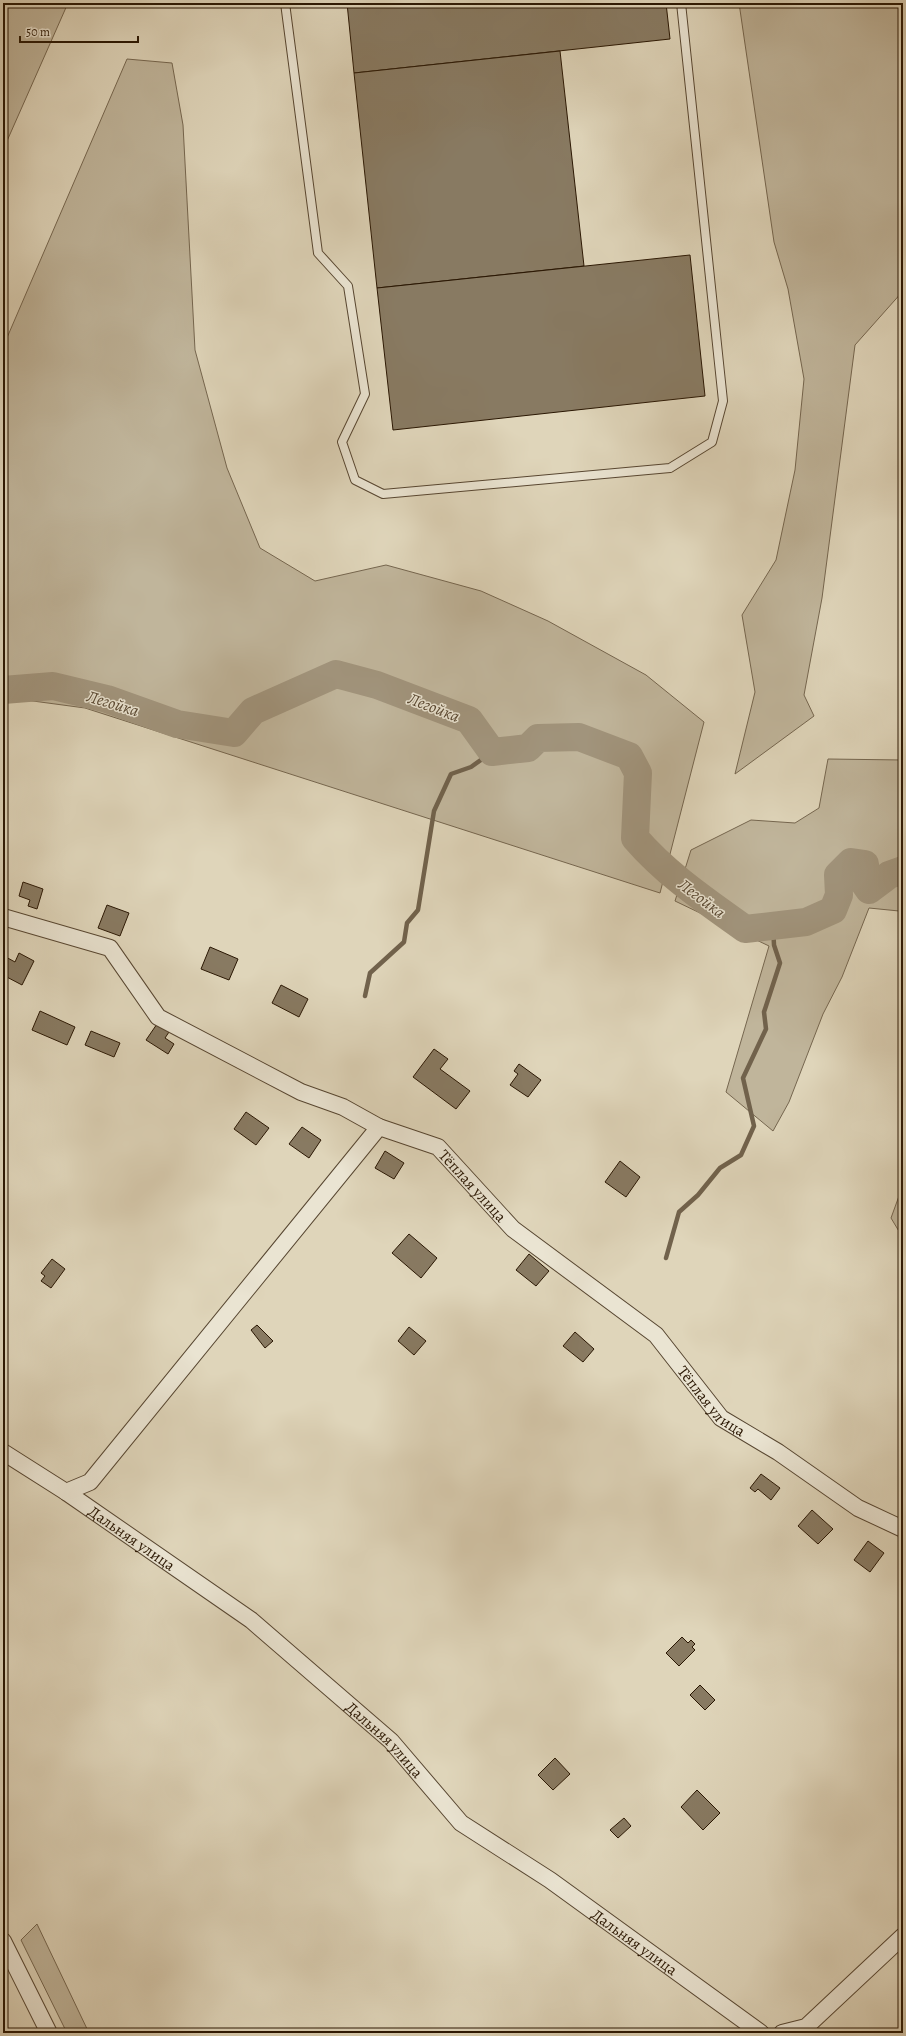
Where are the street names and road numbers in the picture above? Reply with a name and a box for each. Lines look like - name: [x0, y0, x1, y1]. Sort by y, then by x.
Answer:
- street label: Тёплая улица: [433, 1145, 512, 1228]
- street label: Тёплая улица: [672, 1361, 750, 1442]
- street label: Дальняя улица: [84, 1501, 180, 1577]
- street label: Дальняя улица: [341, 1697, 428, 1784]
- street label: Дальняя улица: [587, 1904, 682, 1981]

